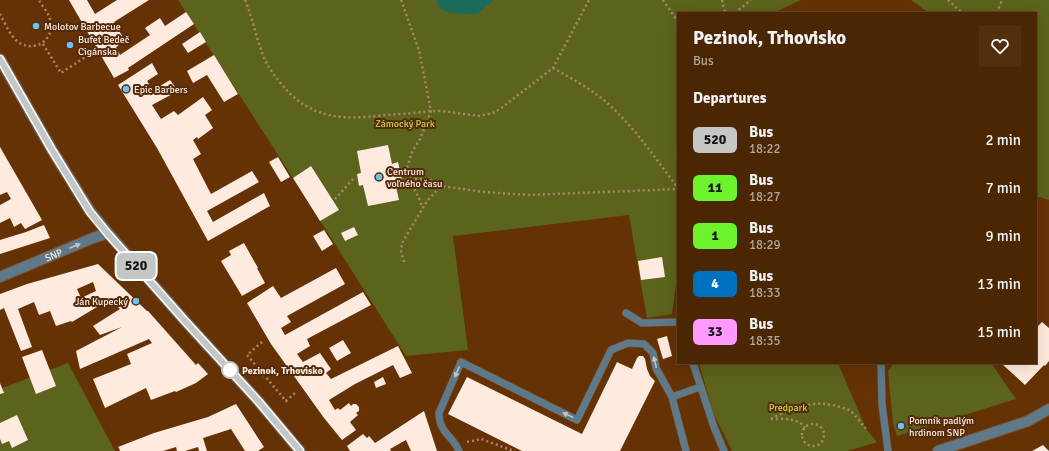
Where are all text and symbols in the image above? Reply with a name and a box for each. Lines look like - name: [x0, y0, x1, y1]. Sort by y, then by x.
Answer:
- marker: Molotov Barbecue: [31, 21, 41, 31]
- place label: Molotov Barbecue: [44, 21, 121, 33]
- button: heart: [979, 25, 1021, 67]
- text: Pezinok, Trhovisko: [693, 26, 846, 50]
- place label: Bufet Bedeč Cigánska: [78, 34, 130, 58]
- marker: Bufet Bedeč Cigánska: [65, 40, 75, 50]
- text: Bus: [693, 53, 714, 69]
- marker: Epic Barbers: [121, 84, 131, 94]
- place label: Epic Barbers: [134, 84, 188, 96]
- text: Departures: [693, 89, 766, 107]
- park label: Zámocký Park: [375, 118, 435, 130]
- text: Bus: [749, 123, 773, 141]
- text: 520: [704, 131, 726, 148]
- text: 2 min: [985, 131, 1021, 149]
- text: 18:22: [749, 141, 781, 157]
- place label: Centrum voľného času: [387, 166, 443, 190]
- text: Bus: [749, 171, 773, 189]
- marker: Centrum voľného času: [374, 172, 384, 182]
- text: 11: [707, 179, 723, 196]
- text: 7 min: [985, 179, 1021, 197]
- text: 18:27: [749, 189, 781, 205]
- text: Bus: [749, 219, 773, 237]
- text: 1: [711, 227, 719, 244]
- text: 9 min: [985, 227, 1021, 245]
- text: 18:29: [749, 237, 781, 253]
- one-way arrow: [69, 243, 80, 249]
- street label: SNP: [43, 246, 65, 265]
- line badge: 520: [113, 253, 159, 279]
- text: 520: [125, 257, 147, 274]
- text: Bus: [749, 267, 773, 285]
- text: 4: [711, 275, 719, 292]
- text: 13 min: [977, 275, 1021, 293]
- text: 18:33: [749, 285, 781, 301]
- place label: Ján Kupecký: [75, 296, 128, 308]
- marker: Ján Kupecký: [131, 296, 141, 306]
- text: Bus: [749, 315, 773, 333]
- text: 33: [707, 323, 723, 340]
- text: 15 min: [977, 323, 1021, 341]
- text: 18:35: [749, 333, 781, 349]
- one-way arrow: [651, 356, 657, 369]
- marker: Pezinok, Trhovisko: [221, 361, 239, 379]
- place label: Pezinok, Trhovisko: [242, 365, 323, 377]
- one-way arrow: [454, 366, 460, 378]
- park label: Predpark: [769, 402, 807, 414]
- one-way arrow: [562, 412, 574, 418]
- place label: Pomník padlým hrdinom SNP: [909, 415, 974, 439]
- marker: Pomník padlým hrdinom SNP: [896, 421, 906, 431]

